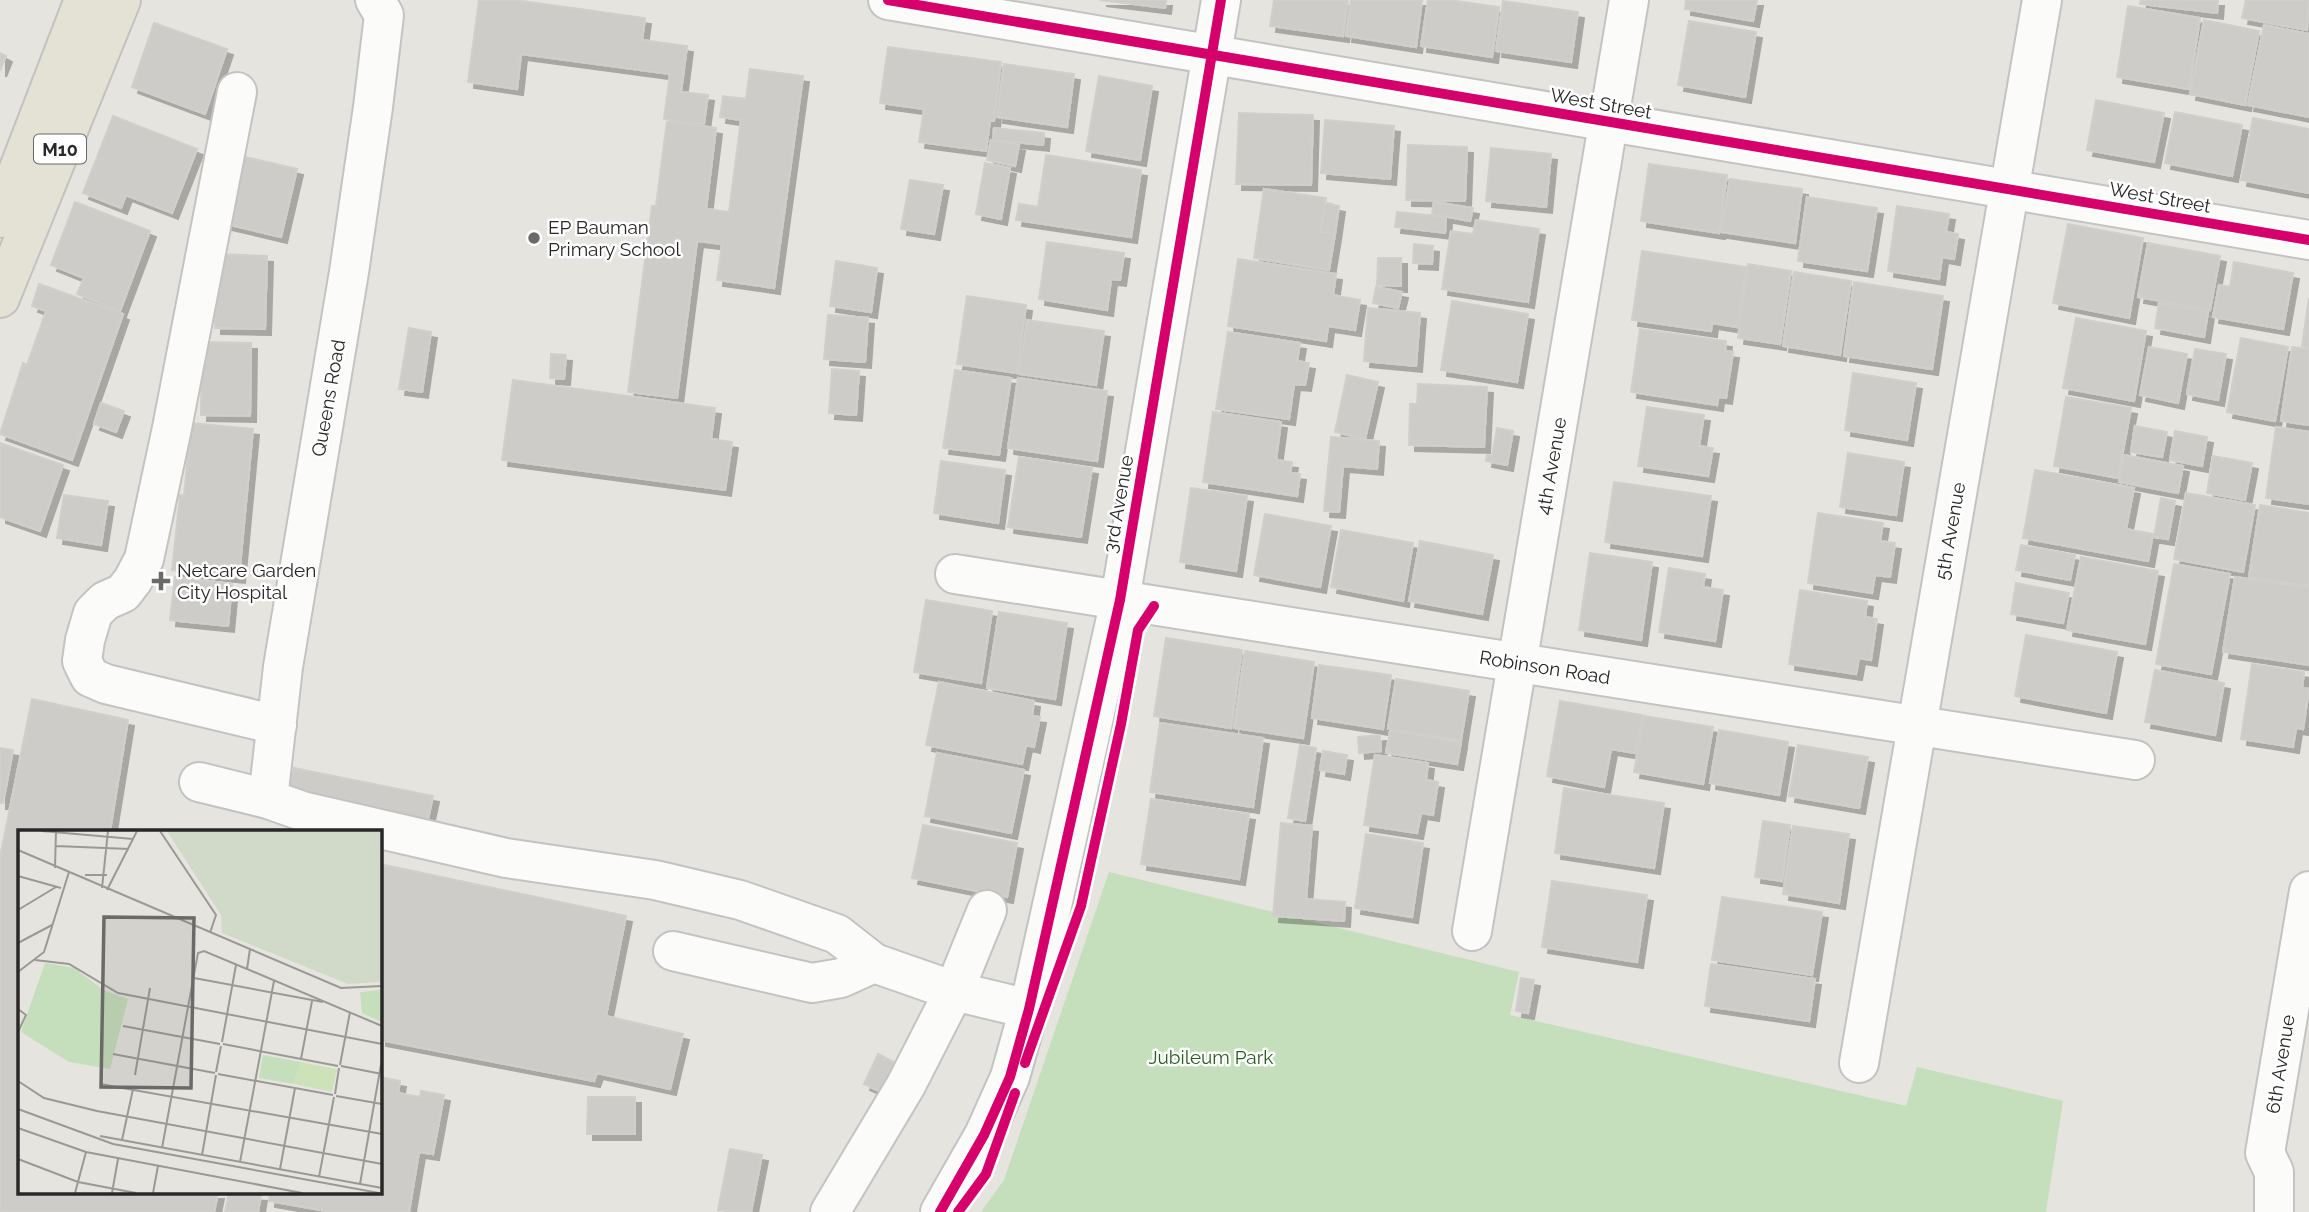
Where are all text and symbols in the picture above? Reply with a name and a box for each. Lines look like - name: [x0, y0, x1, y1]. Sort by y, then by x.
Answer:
- street label: West Street: [1548, 83, 1654, 123]
- road number: M10: [34, 134, 86, 164]
- street label: West Street: [2107, 177, 2213, 217]
- place label: EP Bauman Primary School: [548, 216, 681, 260]
- marker: EP Bauman Primary School: [526, 230, 542, 246]
- street label: Queens Road: [307, 338, 349, 458]
- street label: 4th Avenue: [1532, 415, 1570, 517]
- street label: 3rd Avenue: [1099, 453, 1137, 555]
- street label: 5th Avenue: [1931, 480, 1969, 582]
- place label: Netcare Garden City Hospital: [177, 559, 316, 603]
- marker: Netcare Garden City Hospital: [151, 571, 171, 591]
- street label: Robinson Road: [1478, 646, 1612, 688]
- inset map: [18, 830, 382, 1194]
- street label: 6th Avenue: [2261, 1013, 2299, 1115]
- park label: Jubileum Park: [1149, 1046, 1273, 1068]

